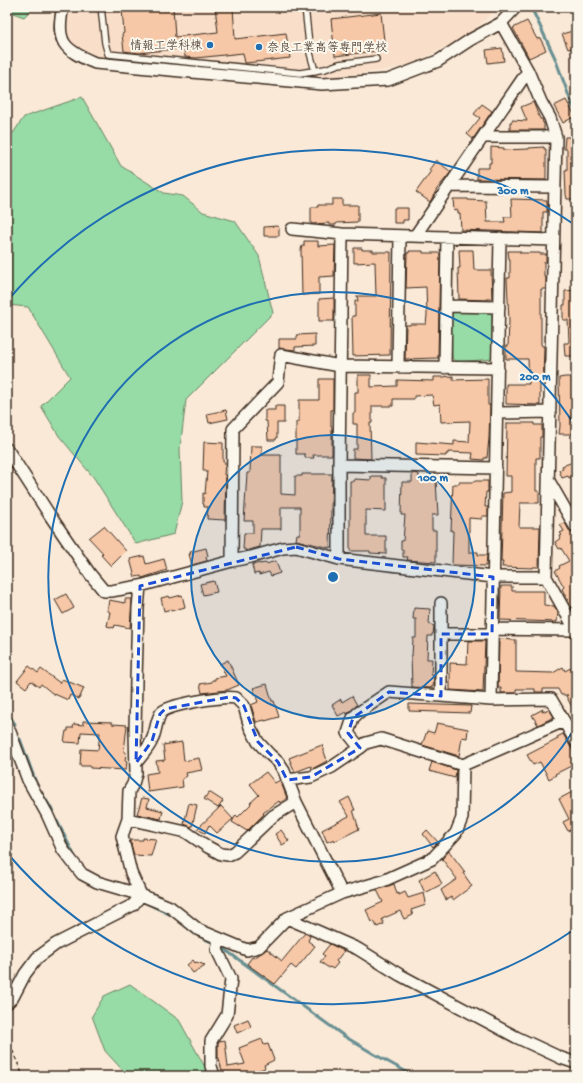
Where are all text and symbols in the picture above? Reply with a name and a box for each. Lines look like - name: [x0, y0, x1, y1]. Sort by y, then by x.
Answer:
- place label: 情報工学科棟: [130, 39, 202, 54]
- marker: 情報工学科棟: [205, 40, 215, 50]
- place label: 奈良工業高等専門学校: [267, 41, 387, 56]
- marker: 奈良工業高等専門学校: [254, 42, 264, 52]
- text: 300 m: [496, 185, 529, 199]
- text: 200 m: [520, 371, 551, 385]
- text: 100 m: [417, 472, 448, 486]
- centre of rings: [326, 570, 340, 584]

